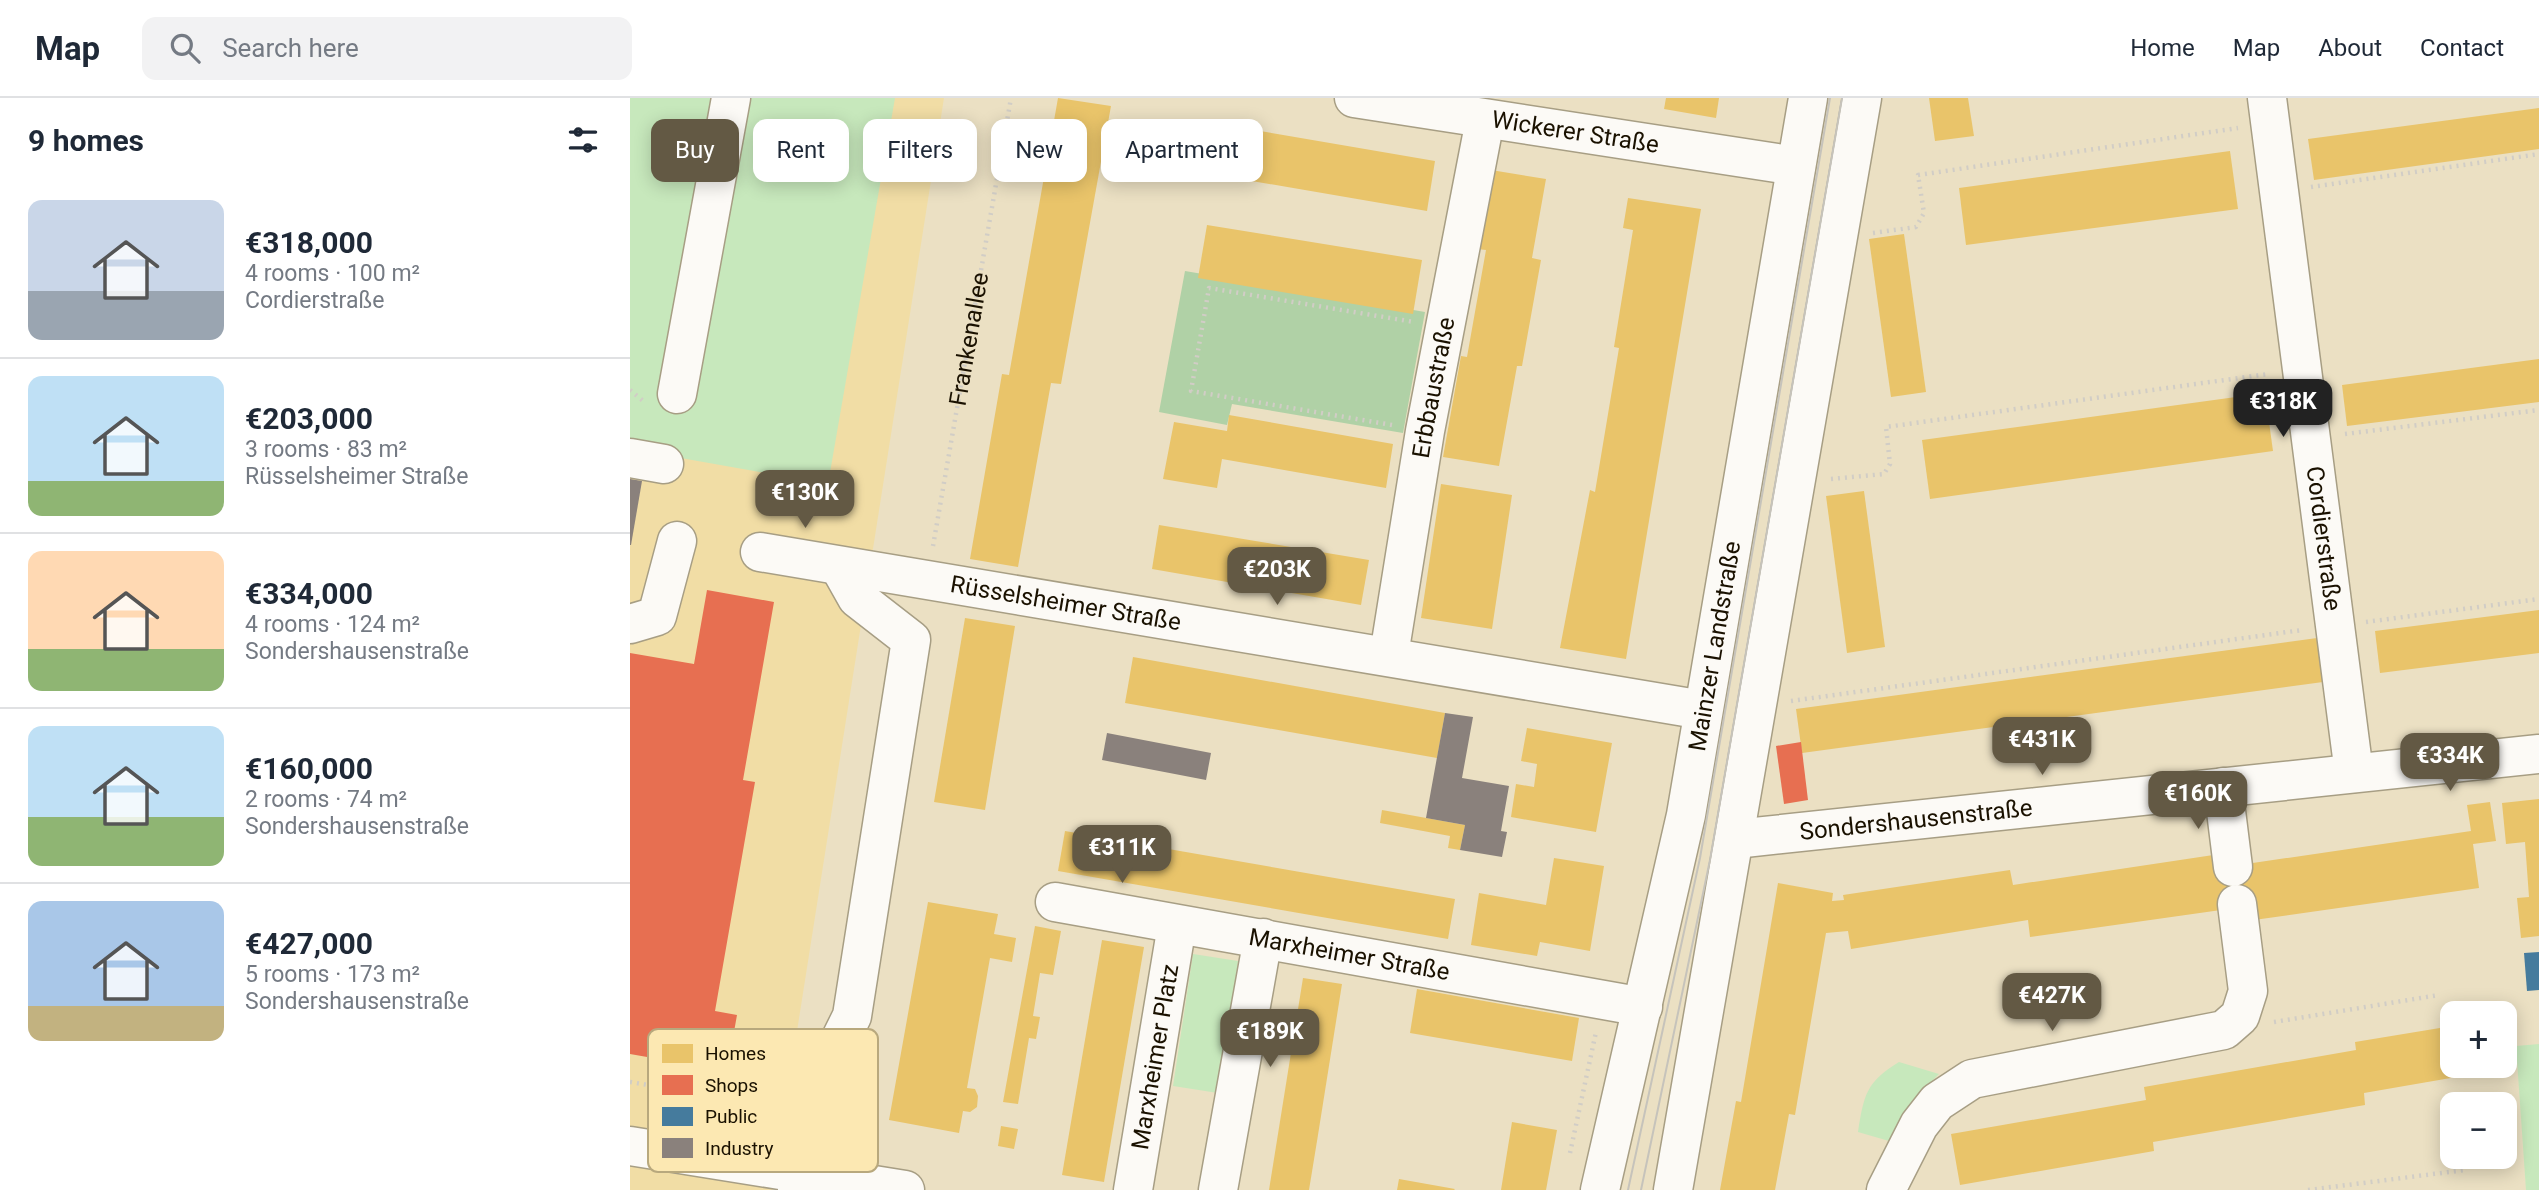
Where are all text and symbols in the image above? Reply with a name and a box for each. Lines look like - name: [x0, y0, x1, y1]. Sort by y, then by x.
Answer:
- search box: [142, 17, 632, 80]
- text: Map: [35, 29, 100, 68]
- icon: search: [166, 29, 204, 67]
- text: Search here: [222, 33, 359, 63]
- text: Home: [2130, 34, 2195, 62]
- text: Map: [2233, 34, 2280, 62]
- text: About: [2318, 34, 2382, 62]
- text: Contact: [2420, 34, 2504, 62]
- street label: Wickerer Straße: [1490, 105, 1661, 159]
- chip: Buy: [651, 119, 739, 182]
- chip: Rent: [753, 119, 849, 182]
- chip: Filters: [863, 119, 977, 182]
- chip: New: [991, 119, 1087, 182]
- chip: Apartment: [1101, 119, 1263, 182]
- icon: filters: [564, 121, 602, 159]
- text: 9 homes: [28, 123, 144, 158]
- text: €318,000: [245, 225, 373, 260]
- icon: home: [84, 228, 168, 312]
- text: 4 rooms · 100 m²: [245, 260, 420, 287]
- street label: Frankenallee: [944, 270, 994, 408]
- text: Cordierstraße: [245, 287, 384, 314]
- street label: Erbbaustraße: [1407, 315, 1461, 460]
- pin: €318K: [2234, 380, 2332, 439]
- text: €318K: [2249, 388, 2317, 415]
- text: €203,000: [245, 401, 373, 436]
- icon: home: [84, 404, 168, 488]
- text: 3 rooms · 83 m²: [245, 436, 407, 463]
- text: Rüsselsheimer Straße: [245, 463, 469, 490]
- street label: Cordierstraße: [2301, 464, 2347, 612]
- pin: €130K: [756, 470, 854, 530]
- text: €130K: [771, 479, 839, 506]
- street label: Mainzer Landstraße: [1683, 539, 1746, 753]
- pin: €203K: [1228, 547, 1326, 607]
- text: €203K: [1243, 556, 1311, 583]
- street label: Rüsselsheimer Straße: [948, 570, 1183, 636]
- text: €334,000: [245, 576, 373, 611]
- icon: home: [84, 579, 168, 663]
- text: 4 rooms · 124 m²: [245, 611, 420, 638]
- text: Sondershausenstraße: [245, 638, 469, 665]
- pin: €431K: [1993, 718, 2091, 777]
- text: €431K: [2008, 726, 2076, 753]
- pin: €334K: [2401, 734, 2499, 793]
- text: €334K: [2416, 742, 2484, 769]
- text: €160,000: [245, 751, 373, 786]
- icon: home: [84, 754, 168, 838]
- pin: €160K: [2149, 772, 2247, 831]
- text: €160K: [2164, 780, 2232, 807]
- text: 2 rooms · 74 m²: [245, 786, 407, 813]
- street label: Sondershausenstraße: [1798, 794, 2034, 846]
- text: Sondershausenstraße: [245, 813, 469, 840]
- pin: €311K: [1073, 826, 1171, 885]
- text: €311K: [1088, 834, 1156, 861]
- street label: Marxheimer Straße: [1247, 923, 1452, 986]
- text: €427,000: [245, 926, 373, 961]
- icon: home: [84, 929, 168, 1013]
- text: 5 rooms · 173 m²: [245, 961, 420, 988]
- street label: Marxheimer Platz: [1126, 962, 1184, 1152]
- pin: €427K: [2003, 974, 2101, 1033]
- text: €427K: [2018, 982, 2086, 1009]
- text: Sondershausenstraße: [245, 988, 469, 1015]
- map controls: [2440, 1001, 2517, 1169]
- button: +: [2440, 1001, 2517, 1078]
- pin: €189K: [1221, 1010, 1319, 1069]
- text: €189K: [1236, 1018, 1304, 1045]
- legend: [648, 1029, 878, 1172]
- text: Homes: [705, 1042, 766, 1065]
- text: Shops: [705, 1074, 758, 1097]
- button: −: [2440, 1092, 2517, 1169]
- text: Public: [705, 1105, 757, 1128]
- text: Industry: [705, 1137, 773, 1160]

